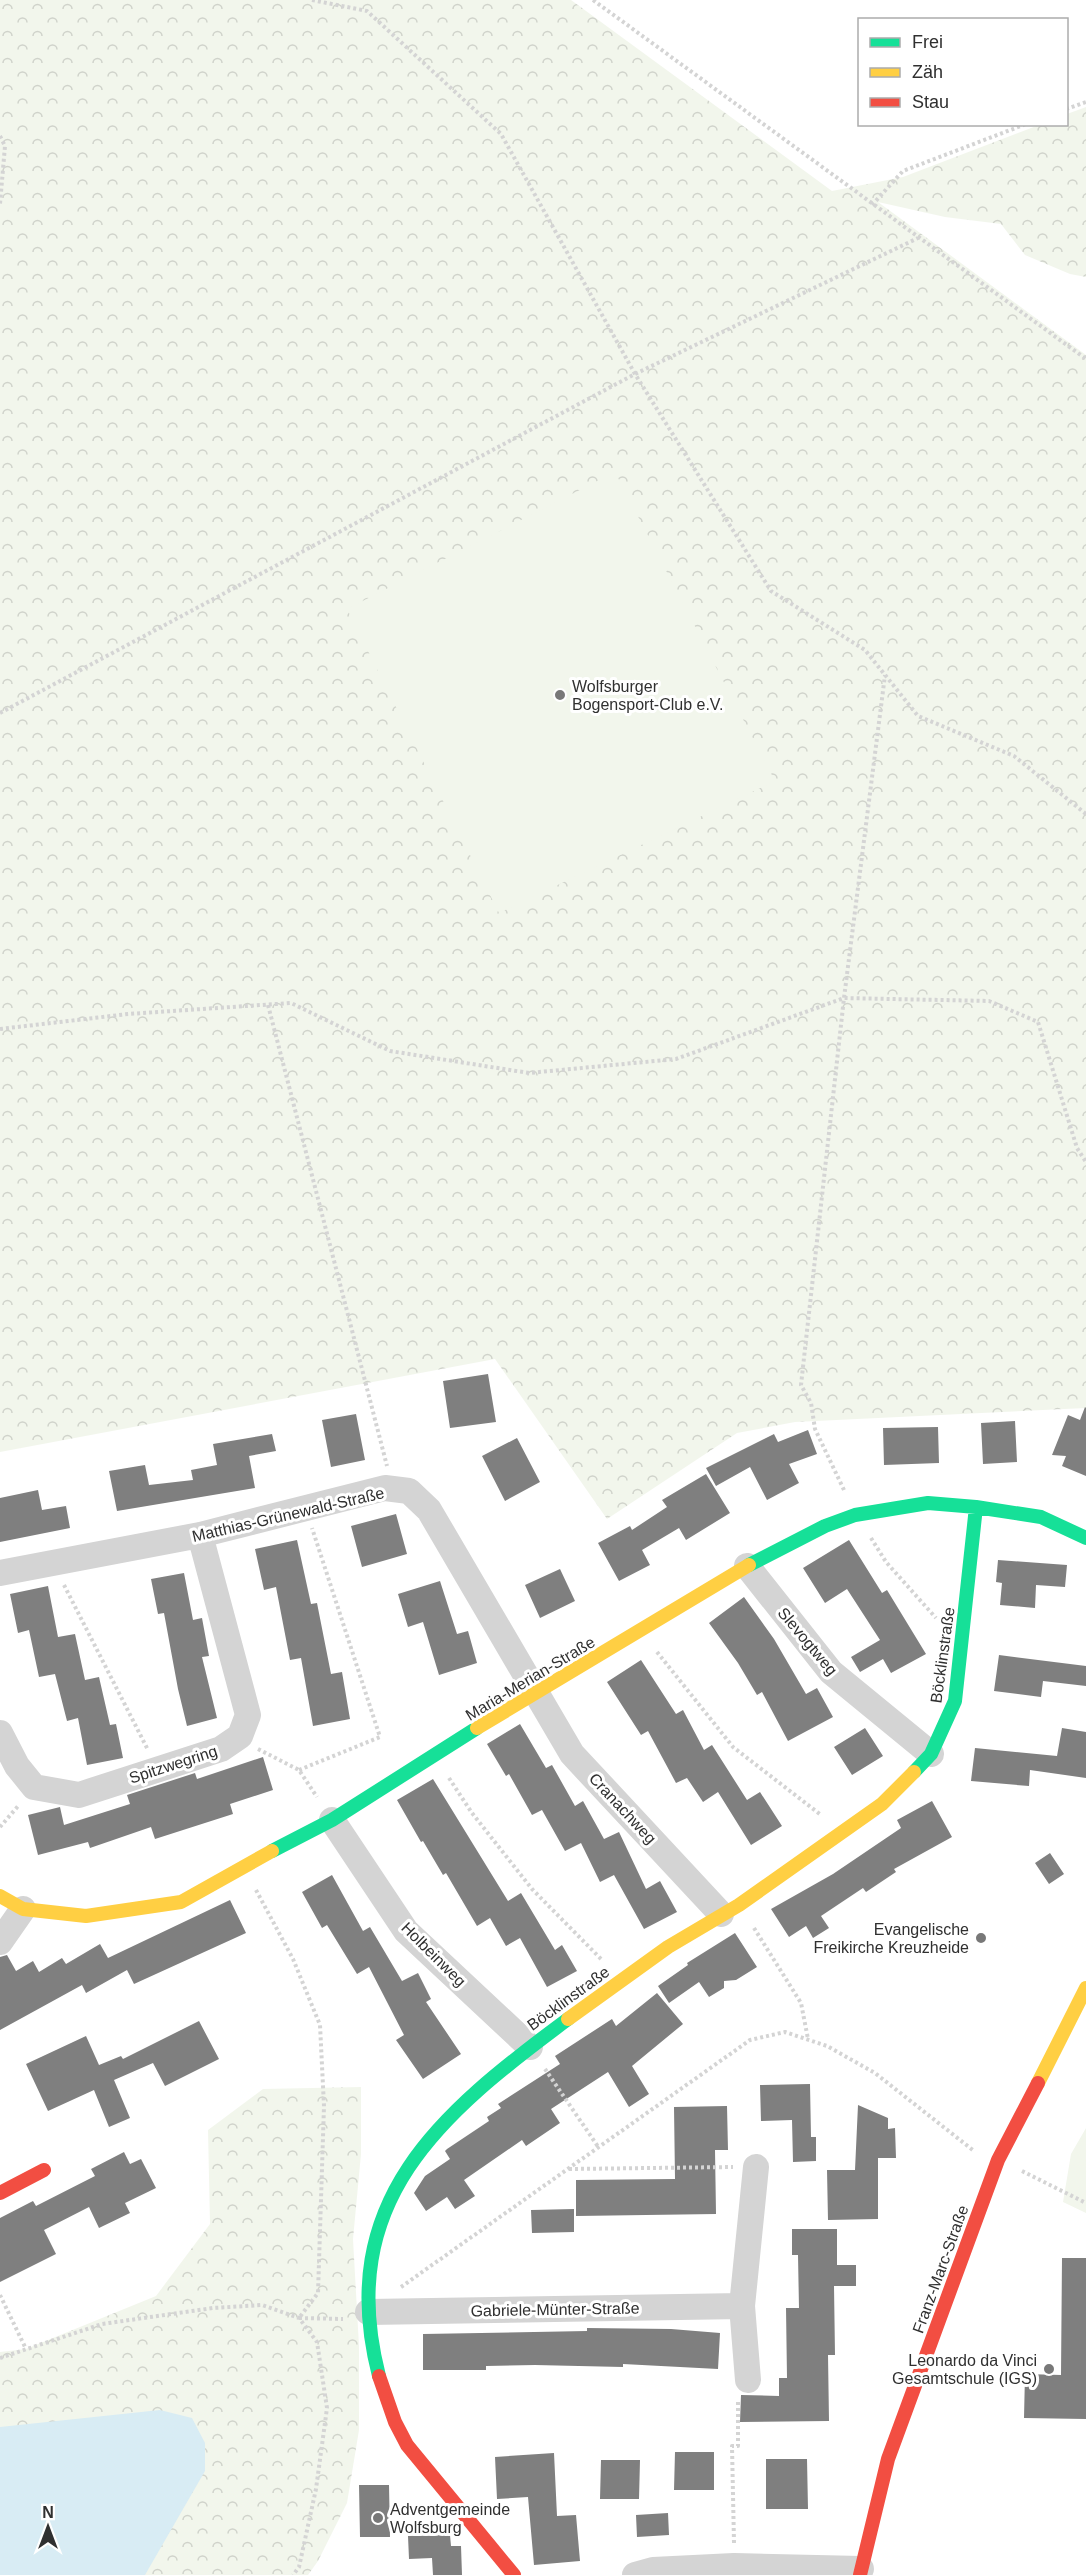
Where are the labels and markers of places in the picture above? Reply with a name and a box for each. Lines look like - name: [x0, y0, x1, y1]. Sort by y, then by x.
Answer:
- place label: Wolfsburger Bogensport-Club e.V.: [572, 678, 724, 713]
- marker: Wolfsburger Bogensport-Club e.V.: [553, 688, 567, 702]
- place label: Evangelische Freikirche Kreuzheide: [813, 1921, 969, 1956]
- marker: Evangelische Freikirche Kreuzheide: [974, 1931, 988, 1945]
- place label: Leonardo da Vinci Gesamtschule (IGS): [892, 2352, 1037, 2387]
- marker: Leonardo da Vinci Gesamtschule (IGS): [1042, 2362, 1056, 2376]
- place label: Adventgemeinde Wolfsburg: [390, 2501, 510, 2536]
- marker: Adventgemeinde Wolfsburg: [371, 2511, 385, 2525]

